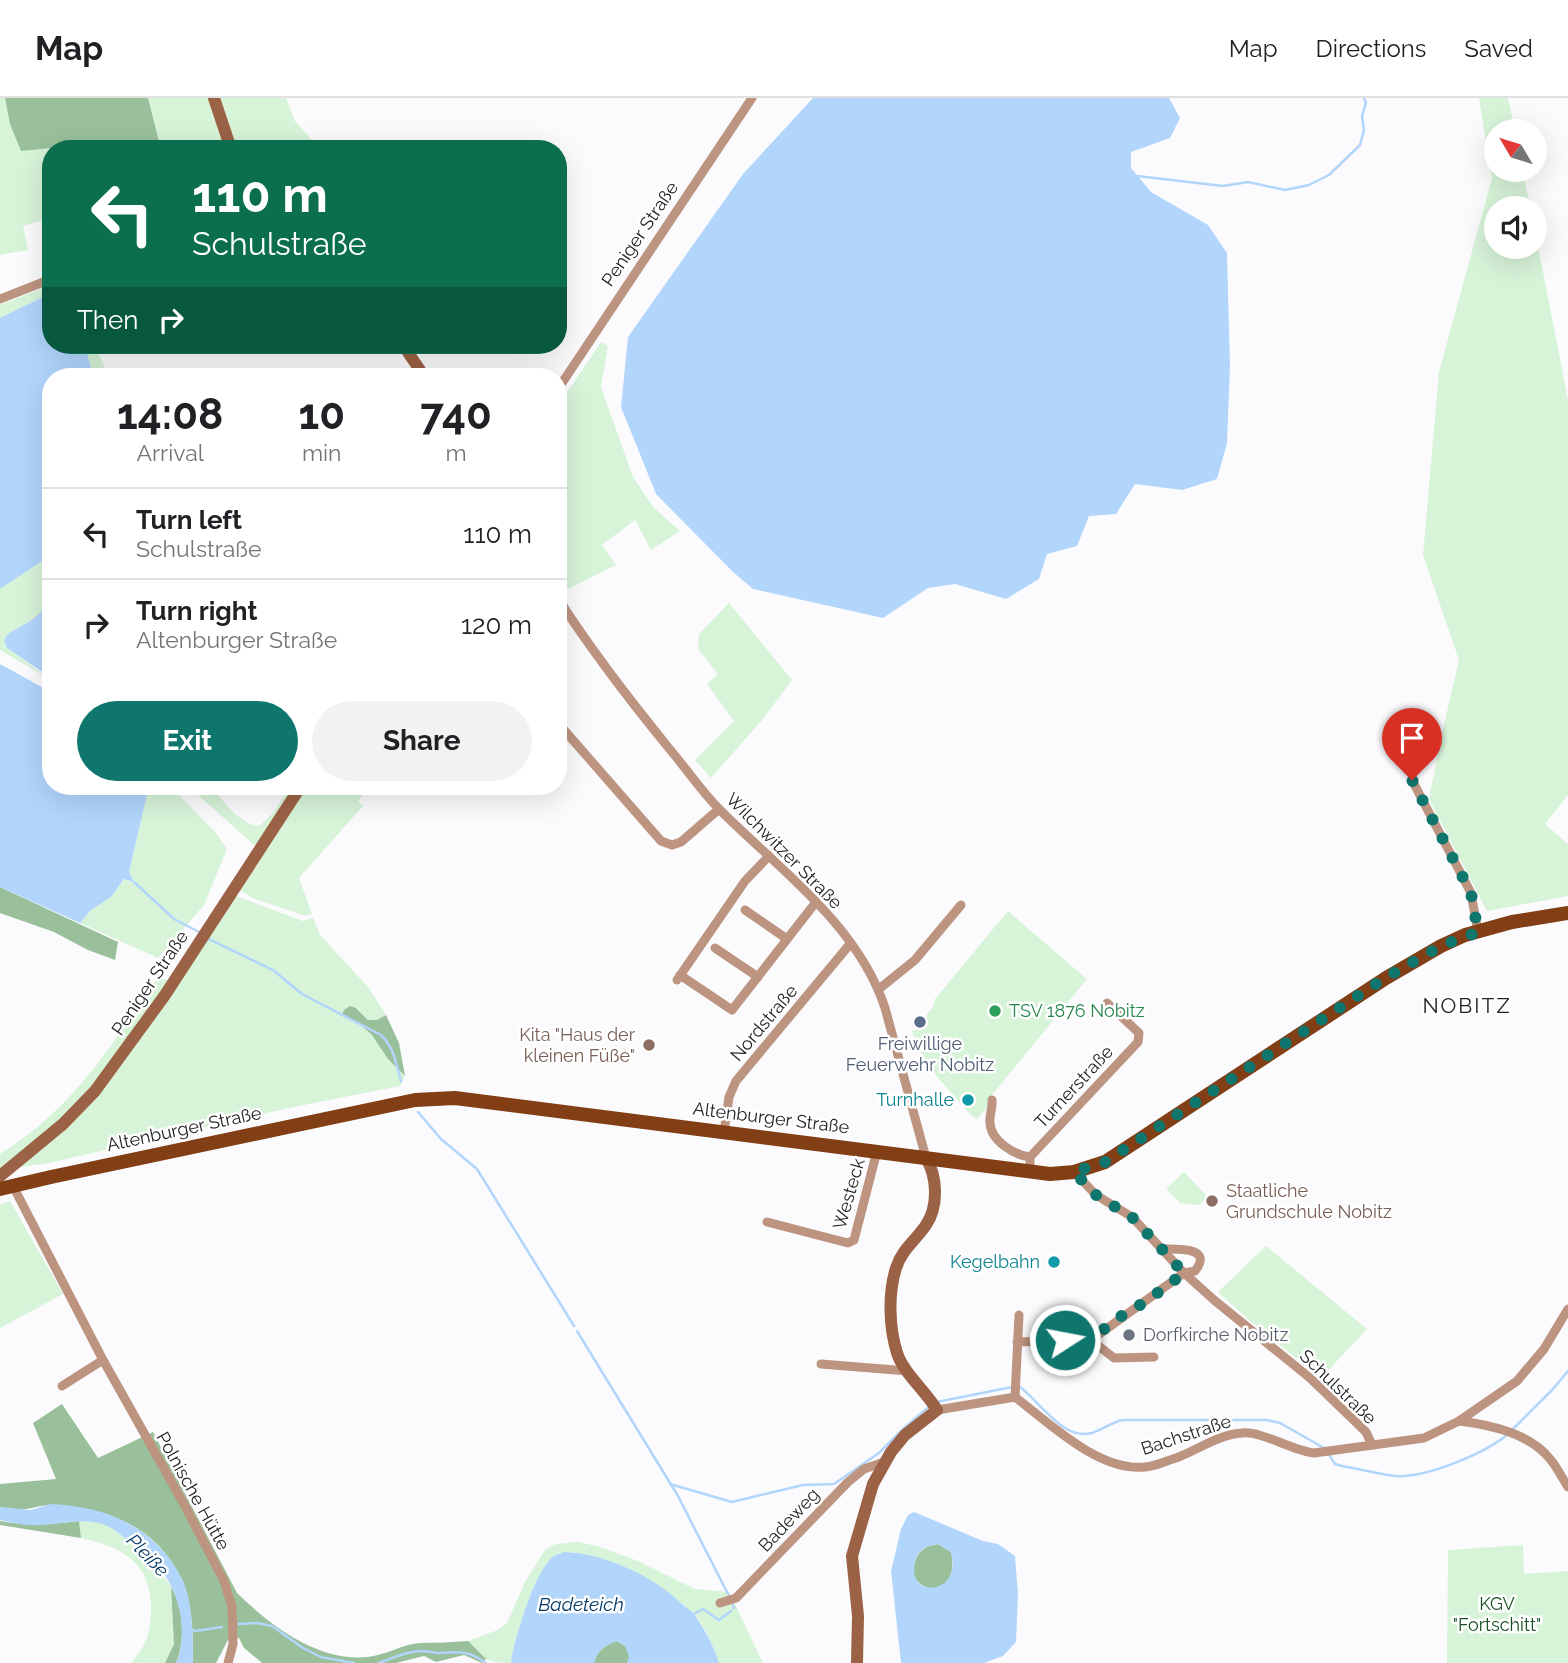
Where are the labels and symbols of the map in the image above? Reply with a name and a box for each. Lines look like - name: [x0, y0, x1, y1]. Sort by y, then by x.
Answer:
- north arrow: [1484, 119, 1547, 182]
- street label: Peniger Straße: [597, 177, 683, 290]
- pin: [1382, 708, 1442, 780]
- street label: Wilchwitzer Straße: [722, 788, 847, 913]
- street label: Peniger Straße: [107, 926, 193, 1039]
- street label: Nordstraße: [726, 980, 802, 1065]
- district label: NOBITZ: [1422, 993, 1512, 1018]
- place label: TSV 1876 Nobitz: [1009, 1000, 1145, 1021]
- marker: TSV 1876 Nobitz: [987, 1003, 1003, 1019]
- marker: Freiwillige Feuerwehr Nobitz: [912, 1014, 928, 1030]
- place label: Kita "Haus der kleinen Füße": [519, 1024, 636, 1066]
- place label: Freiwillige Feuerwehr Nobitz: [846, 1033, 994, 1075]
- marker: Kita "Haus der kleinen Füße": [641, 1037, 657, 1053]
- street label: Turnerstraße: [1030, 1041, 1117, 1132]
- place label: Turnhalle: [876, 1089, 954, 1110]
- marker: Turnhalle: [960, 1092, 976, 1108]
- street label: Altenburger Straße: [692, 1097, 851, 1138]
- street label: Altenburger Straße: [105, 1102, 263, 1155]
- street label: Westeck: [828, 1156, 869, 1232]
- place label: Staatliche Grundschule Nobitz: [1226, 1180, 1392, 1222]
- marker: Staatliche Grundschule Nobitz: [1204, 1193, 1220, 1209]
- place label: Kegelbahn: [950, 1251, 1040, 1272]
- marker: Kegelbahn: [1046, 1254, 1062, 1270]
- position arrow: [1028, 1303, 1102, 1377]
- place label: Dorfkirche Nobitz: [1143, 1324, 1288, 1345]
- marker: Dorfkirche Nobitz: [1121, 1327, 1137, 1343]
- street label: Schulstraße: [1296, 1345, 1381, 1429]
- street label: Bachstraße: [1138, 1410, 1234, 1459]
- street label: Polnische Hütte: [152, 1428, 235, 1554]
- street label: Badeweg: [754, 1483, 823, 1556]
- water label: Pleiße: [122, 1529, 174, 1581]
- water label: Badeteich: [538, 1593, 624, 1615]
- park label: KGV "Fortschitt": [1453, 1593, 1541, 1635]

